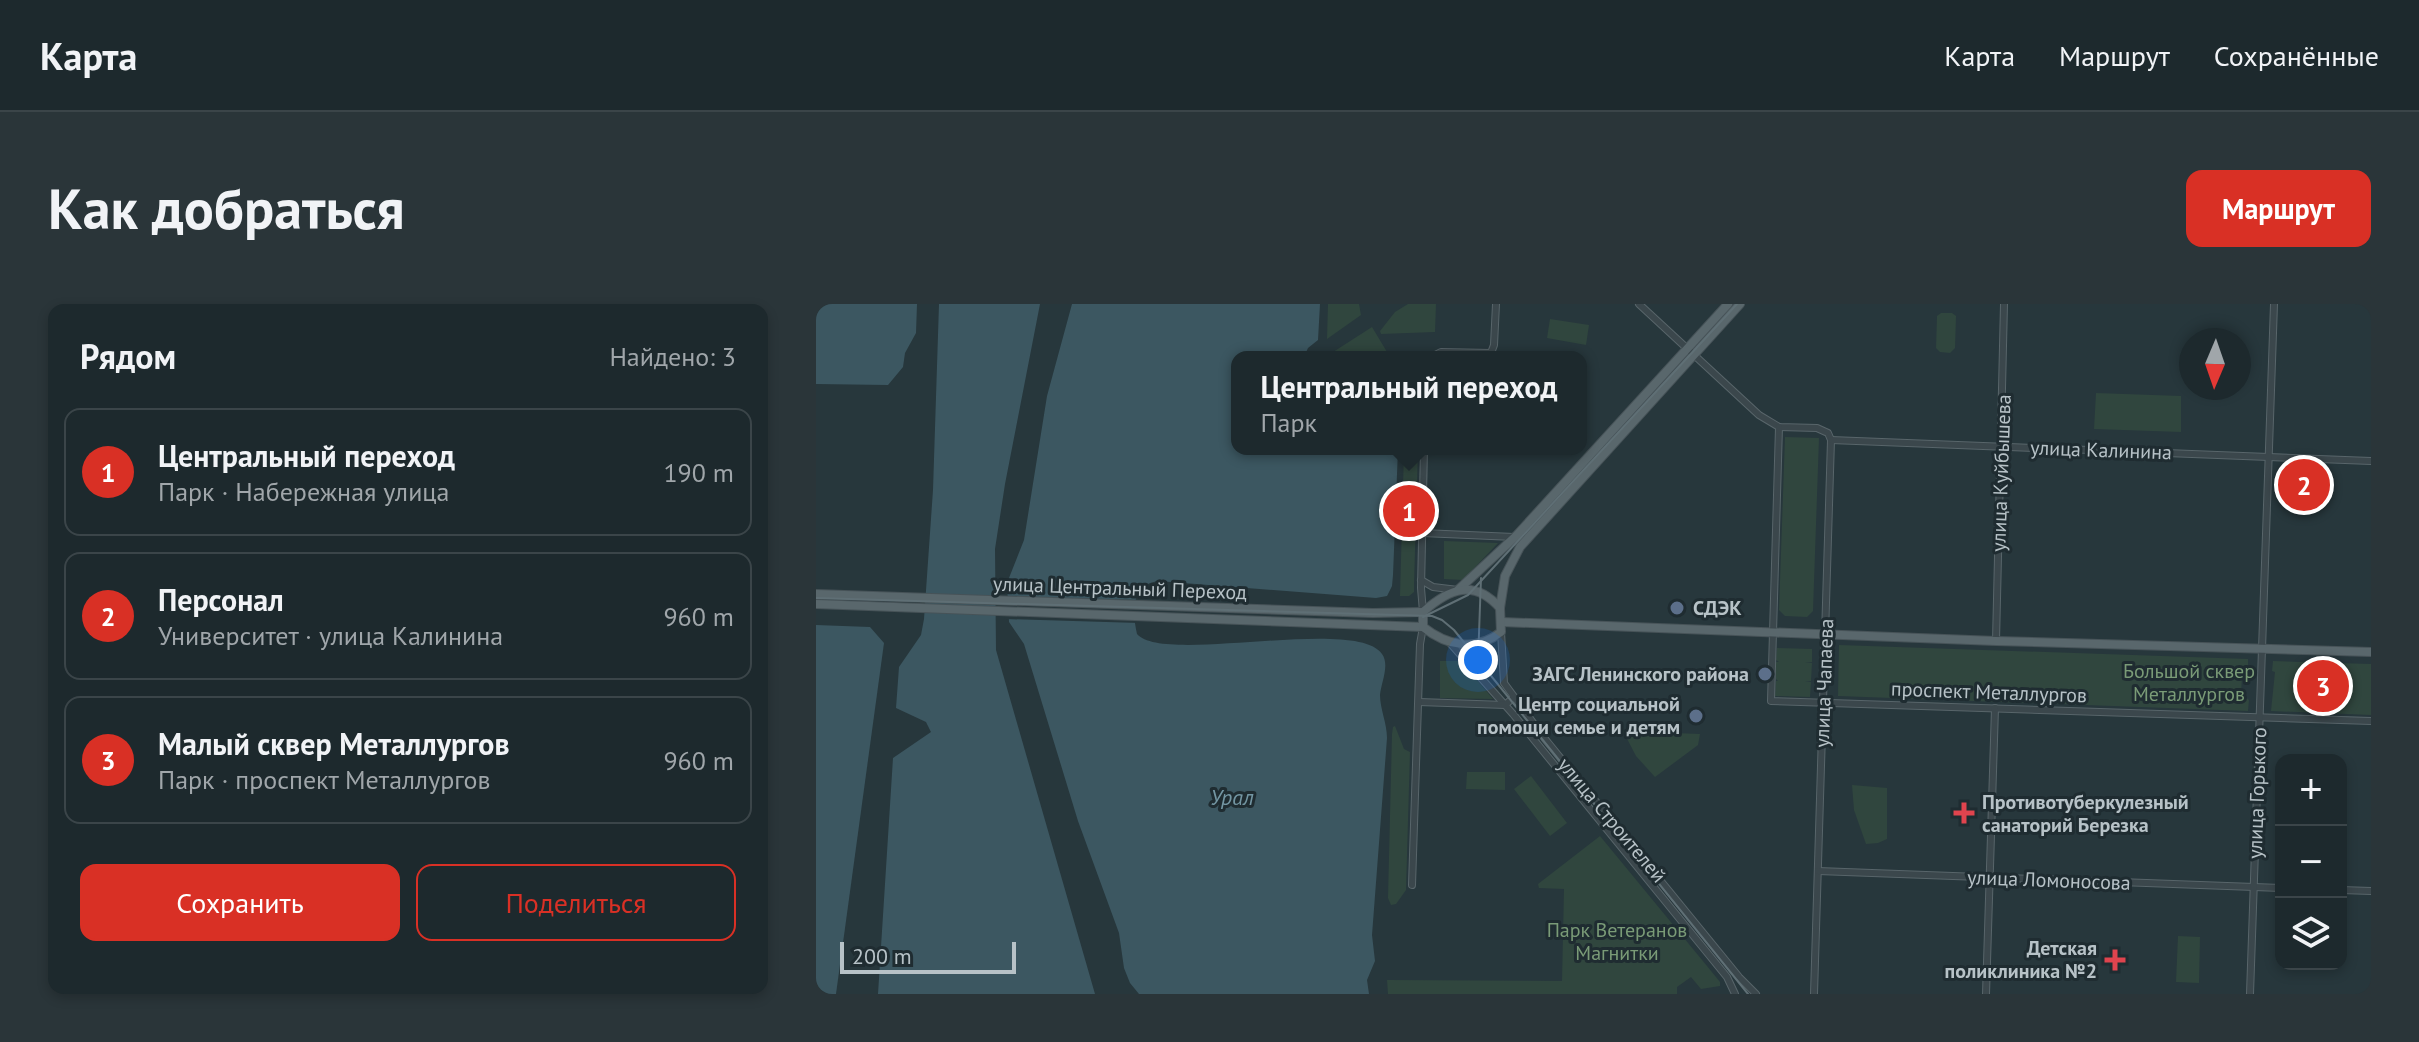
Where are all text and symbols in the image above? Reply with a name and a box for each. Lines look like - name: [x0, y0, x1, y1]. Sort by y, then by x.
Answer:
- text: Карта: [40, 31, 137, 80]
- text: Карта: [1944, 37, 2015, 74]
- text: Маршрут: [2059, 37, 2170, 74]
- text: Сохранённые: [2214, 37, 2379, 74]
- button: Маршрут: [2186, 170, 2371, 247]
- text: Как добраться: [48, 172, 405, 244]
- north arrow: [2179, 328, 2251, 400]
- text: Рядом: [80, 334, 176, 378]
- text: Найдено: 3: [609, 340, 736, 373]
- popup: [1231, 351, 1587, 455]
- text: Центральный переход: [1260, 367, 1558, 406]
- street label: улица Куйбышева: [1985, 394, 2017, 552]
- text: Парк: [1260, 406, 1317, 439]
- street label: улица Калинина: [2030, 435, 2172, 465]
- text: Центральный переход: [158, 436, 455, 475]
- pin: 2: [2278, 455, 2330, 515]
- text: 1: [101, 456, 115, 489]
- text: 190 m: [663, 456, 734, 489]
- text: Парк · Набережная улица: [158, 475, 450, 508]
- pin: 1: [1383, 481, 1435, 541]
- street label: улица Центральный Переход: [993, 571, 1248, 605]
- text: Персонал: [158, 580, 284, 619]
- place label: СДЭК: [1693, 595, 1742, 621]
- marker: СДЭК: [1668, 599, 1686, 617]
- text: 2: [101, 600, 115, 633]
- text: 960 m: [663, 600, 734, 633]
- street label: улица Чапаева: [1809, 618, 1839, 748]
- text: Университет · улица Калинина: [158, 619, 503, 652]
- your location: [1458, 640, 1498, 680]
- pin: 3: [2297, 656, 2349, 716]
- park label: Большой сквер Металлургов: [2123, 658, 2255, 707]
- place label: ЗАГС Ленинского района: [1532, 661, 1749, 687]
- marker: ЗАГС Ленинского района: [1756, 665, 1774, 683]
- street label: проспект Металлургов: [1890, 676, 2088, 708]
- place label: Центр социальной помощи семье и детям: [1477, 691, 1680, 740]
- marker: Центр социальной помощи семье и детям: [1687, 707, 1705, 725]
- text: Малый сквер Металлургов: [158, 724, 510, 763]
- street label: улица Горького: [2242, 727, 2272, 859]
- text: 3: [101, 744, 115, 777]
- text: 960 m: [663, 744, 734, 777]
- street label: улица Строителей: [1552, 752, 1672, 888]
- map controls: [2275, 754, 2347, 970]
- button: +: [2275, 754, 2347, 826]
- text: Парк · проспект Металлургов: [158, 763, 490, 796]
- water label: Урал: [1210, 783, 1254, 811]
- place label: Противотуберкулезный санаторий Березка: [1982, 789, 2189, 838]
- marker: Противотуберкулезный санаторий Березка: [1953, 802, 1975, 824]
- button: −: [2275, 826, 2347, 898]
- button: Сохранить: [80, 864, 400, 941]
- button: Поделиться: [416, 864, 736, 941]
- street label: улица Ломоносова: [1967, 864, 2131, 896]
- button: layers: [2275, 898, 2347, 970]
- park label: Парк Ветеранов Магнитки: [1547, 917, 1687, 966]
- place label: Детская поликлиника №2: [1945, 935, 2097, 984]
- scale bar: [840, 938, 1016, 974]
- text: 200 m: [852, 942, 912, 970]
- marker: Детская поликлиника №2: [2104, 949, 2126, 971]

